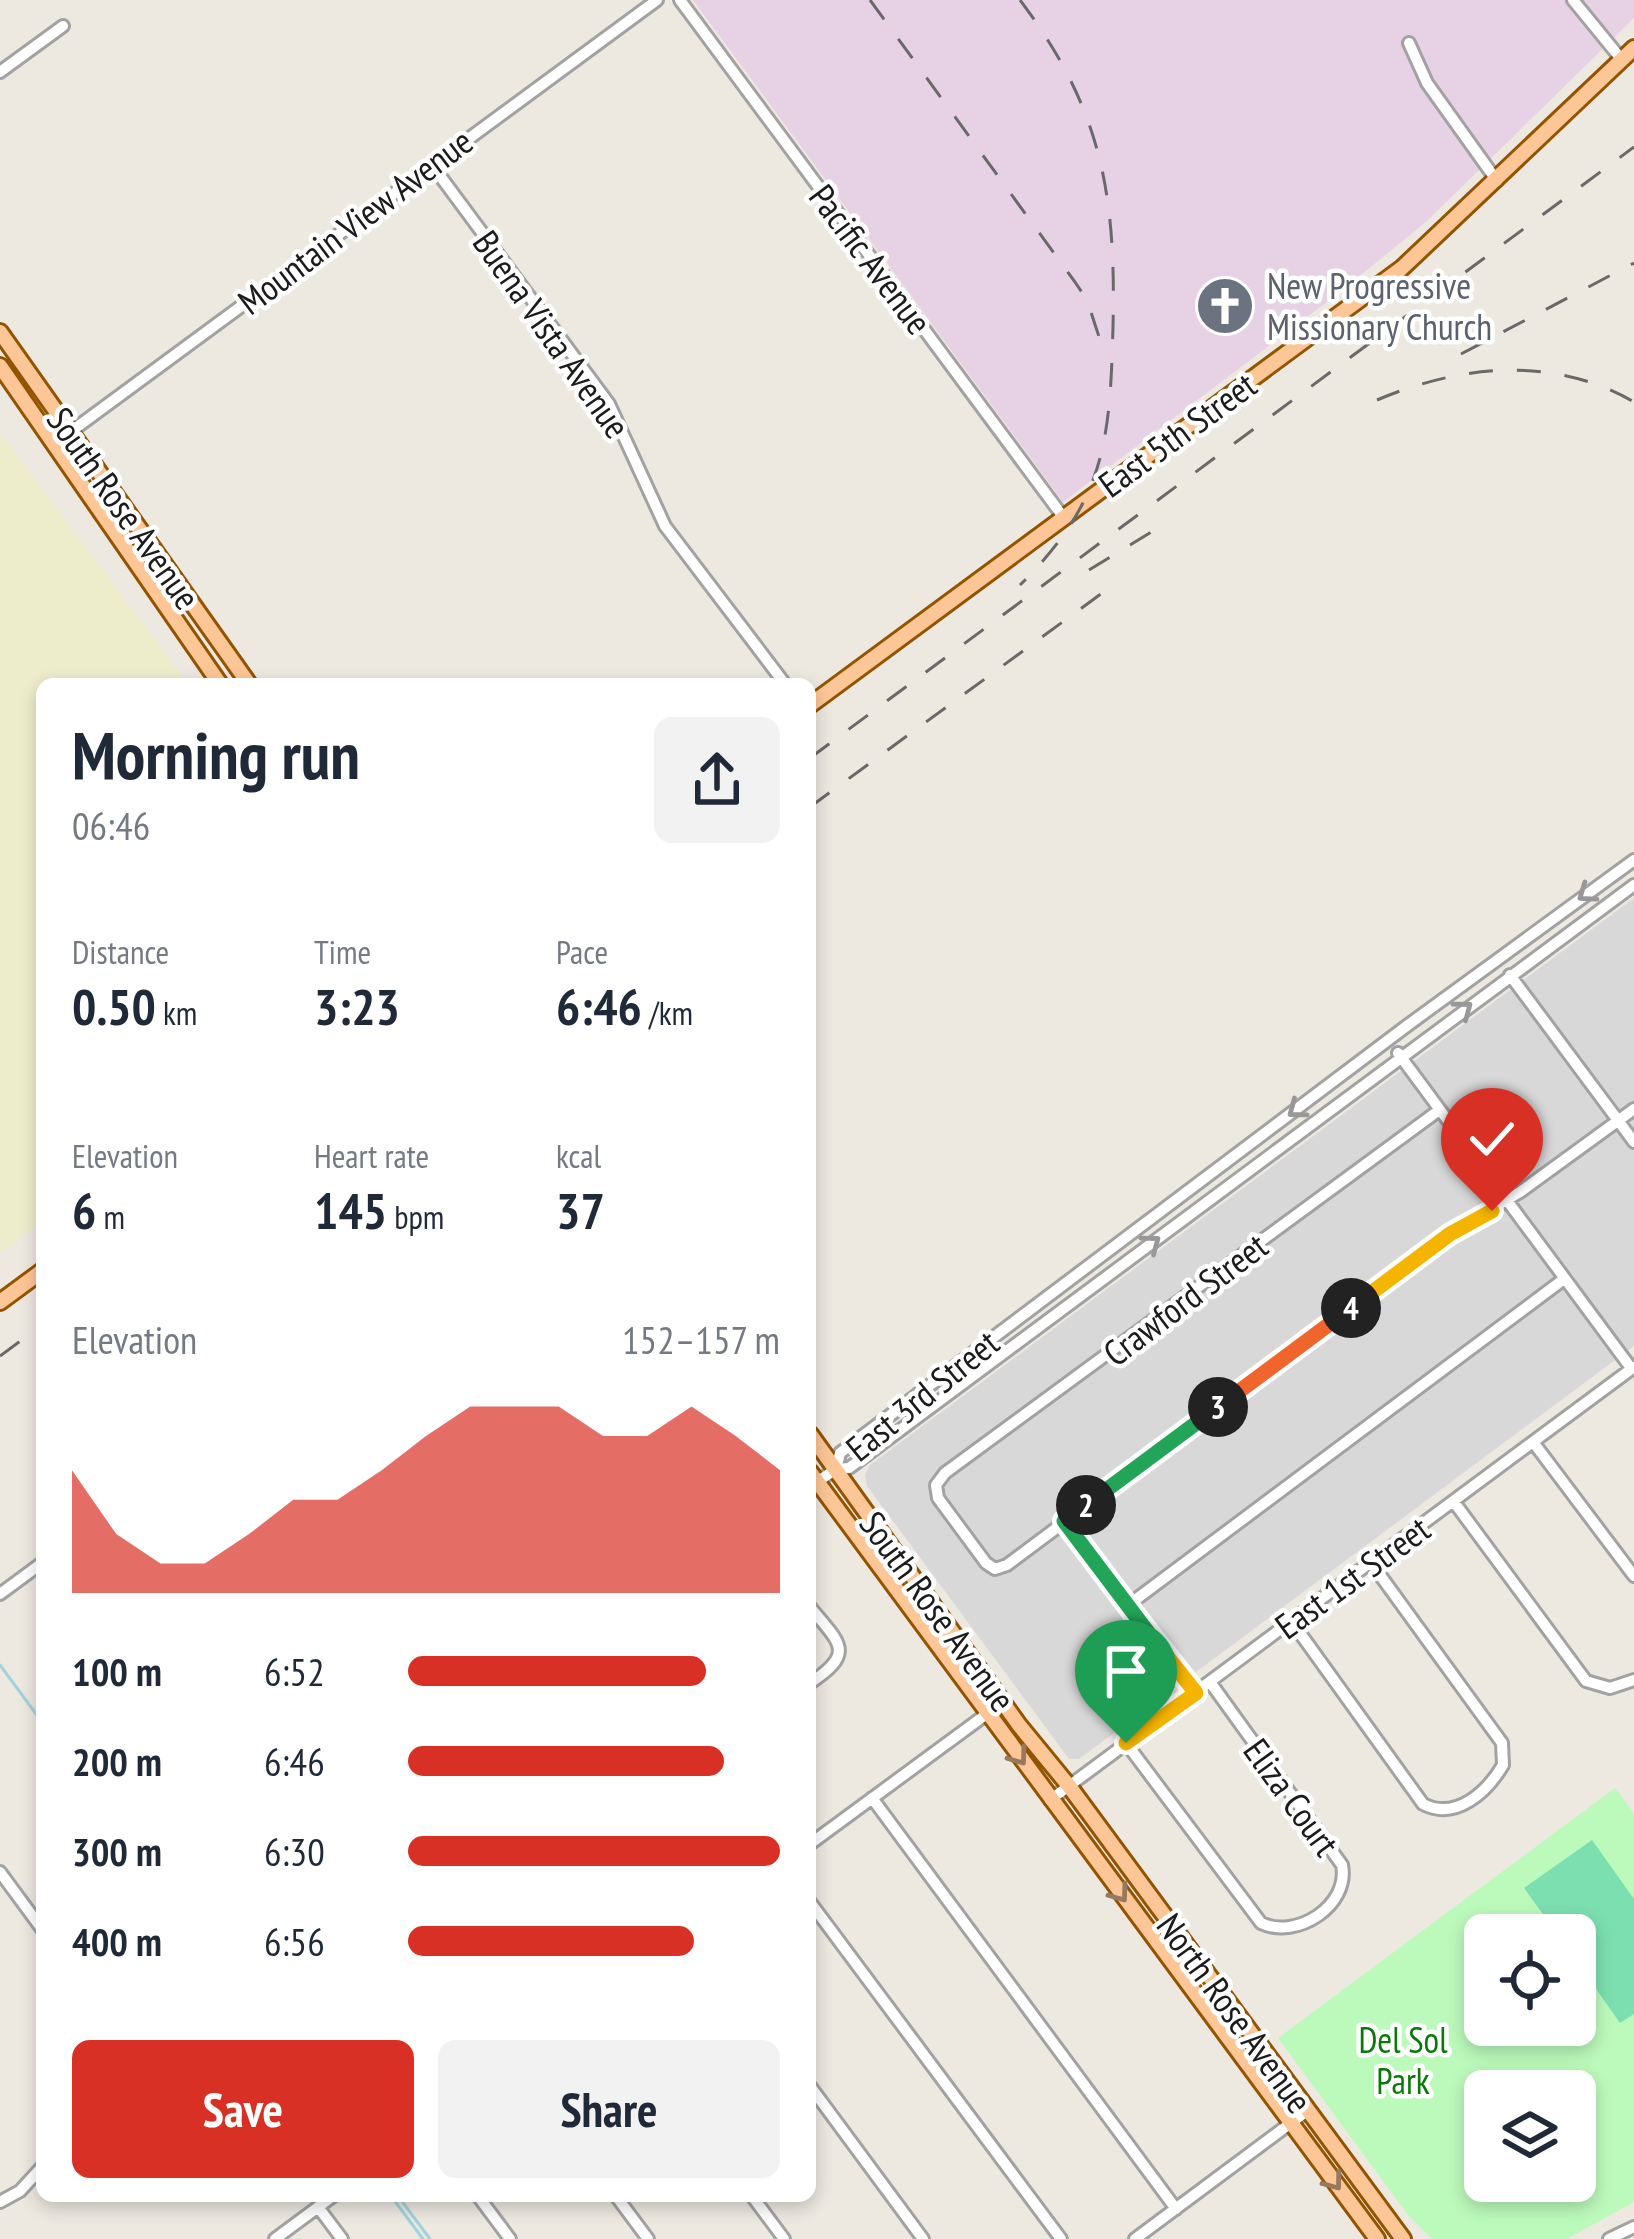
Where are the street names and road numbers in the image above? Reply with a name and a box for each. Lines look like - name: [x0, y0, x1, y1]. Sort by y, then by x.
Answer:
- street label: Mountain View Avenue: [228, 117, 482, 325]
- street label: Pacific Avenue: [799, 175, 943, 343]
- street label: Buena Vista Avenue: [463, 221, 641, 447]
- street label: East 5th Street: [1089, 361, 1265, 507]
- street label: South Rose Avenue: [37, 398, 211, 618]
- street label: Crawford Street: [1094, 1222, 1277, 1376]
- street label: East 3rd Street: [836, 1319, 1008, 1471]
- street label: South Rose Avenue: [850, 1502, 1026, 1720]
- street label: East 1st Street: [1265, 1505, 1439, 1649]
- street label: Eliza Court: [1234, 1729, 1350, 1865]
- street label: North Rose Avenue: [1147, 1904, 1323, 2122]

